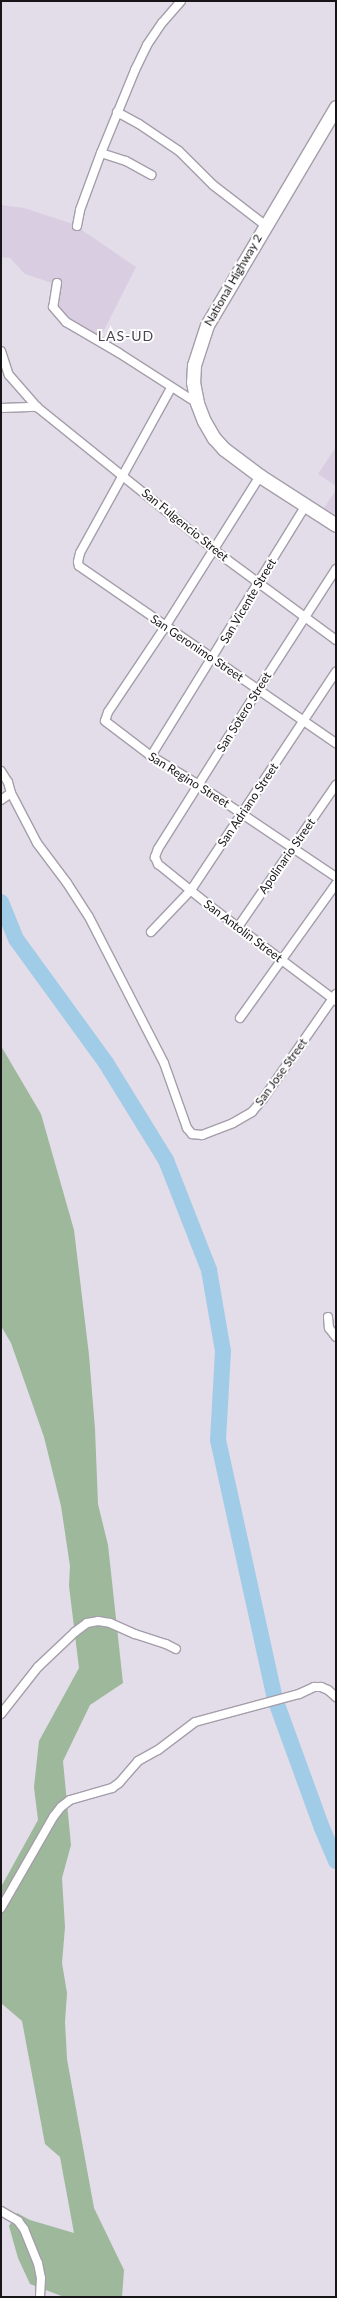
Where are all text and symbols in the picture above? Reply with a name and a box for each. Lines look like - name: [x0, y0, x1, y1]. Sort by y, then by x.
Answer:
- street label: National Highway 2: [201, 231, 265, 329]
- district label: LAS-UD: [98, 328, 154, 344]
- street label: San Fulgencio Street: [139, 486, 231, 564]
- street label: San Vicente Street: [217, 556, 279, 646]
- street label: San Geronimo Street: [148, 612, 246, 684]
- street label: San Sotero Street: [214, 669, 274, 755]
- street label: San Regino Street: [146, 749, 232, 811]
- street label: San Adriano Street: [215, 760, 281, 850]
- street label: Apolinario Street: [256, 816, 318, 896]
- street label: San Antolin Street: [201, 897, 285, 965]
- street label: San Jose Street: [252, 1035, 310, 1109]

